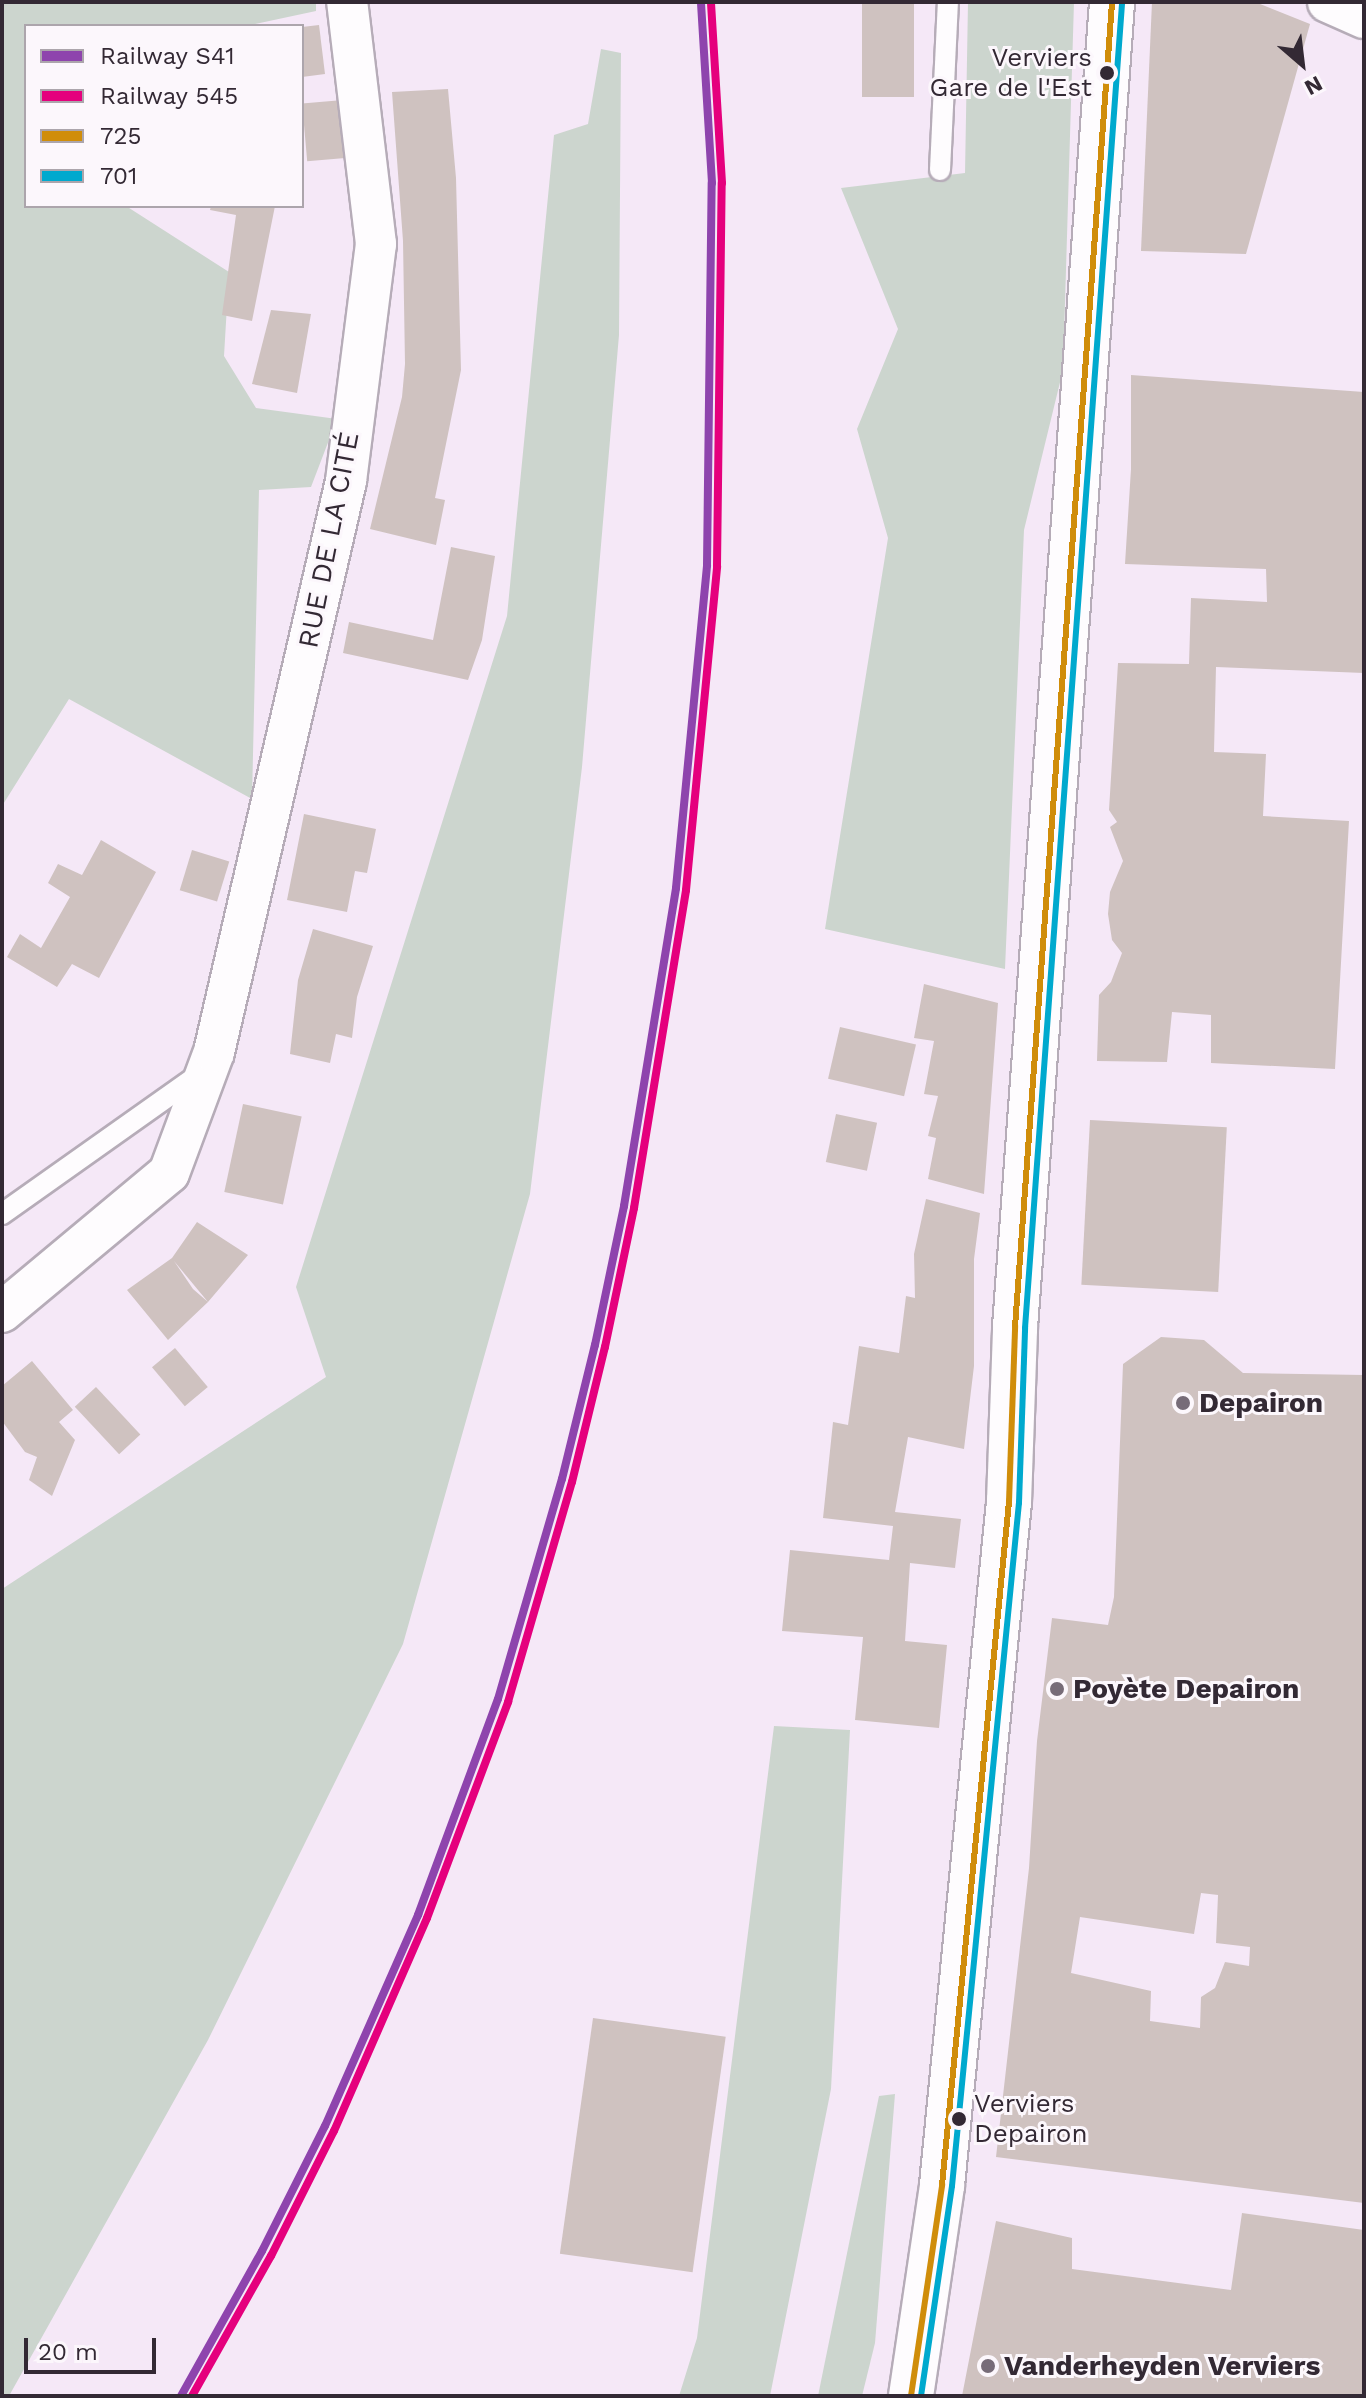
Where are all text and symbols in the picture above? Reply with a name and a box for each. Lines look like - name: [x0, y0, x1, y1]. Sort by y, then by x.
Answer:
- legend: [24, 24, 304, 208]
- north arrow: [1262, 24, 1342, 104]
- text: Railway S41: [100, 42, 235, 70]
- place label: Verviers Gare de l'Est: [930, 42, 1092, 104]
- marker: Verviers Gare de l'Est: [1099, 65, 1115, 81]
- text: N: [1300, 71, 1327, 100]
- text: Railway 545: [100, 82, 238, 110]
- text: 725: [100, 122, 141, 150]
- text: 701: [100, 162, 137, 190]
- street label: RUE DE LA CITÉ: [291, 429, 367, 651]
- place label: Depairon: [1199, 1386, 1323, 1420]
- marker: Depairon: [1174, 1394, 1192, 1412]
- place label: Poyète Depairon: [1073, 1672, 1299, 1706]
- marker: Poyète Depairon: [1048, 1680, 1066, 1698]
- place label: Verviers Depairon: [974, 2088, 1088, 2150]
- marker: Verviers Depairon: [951, 2111, 967, 2127]
- scale bar: [28, 2322, 160, 2372]
- text: 20 m: [38, 2338, 98, 2366]
- place label: Vanderheyden Verviers: [1004, 2349, 1321, 2383]
- marker: Vanderheyden Verviers: [979, 2357, 997, 2375]

